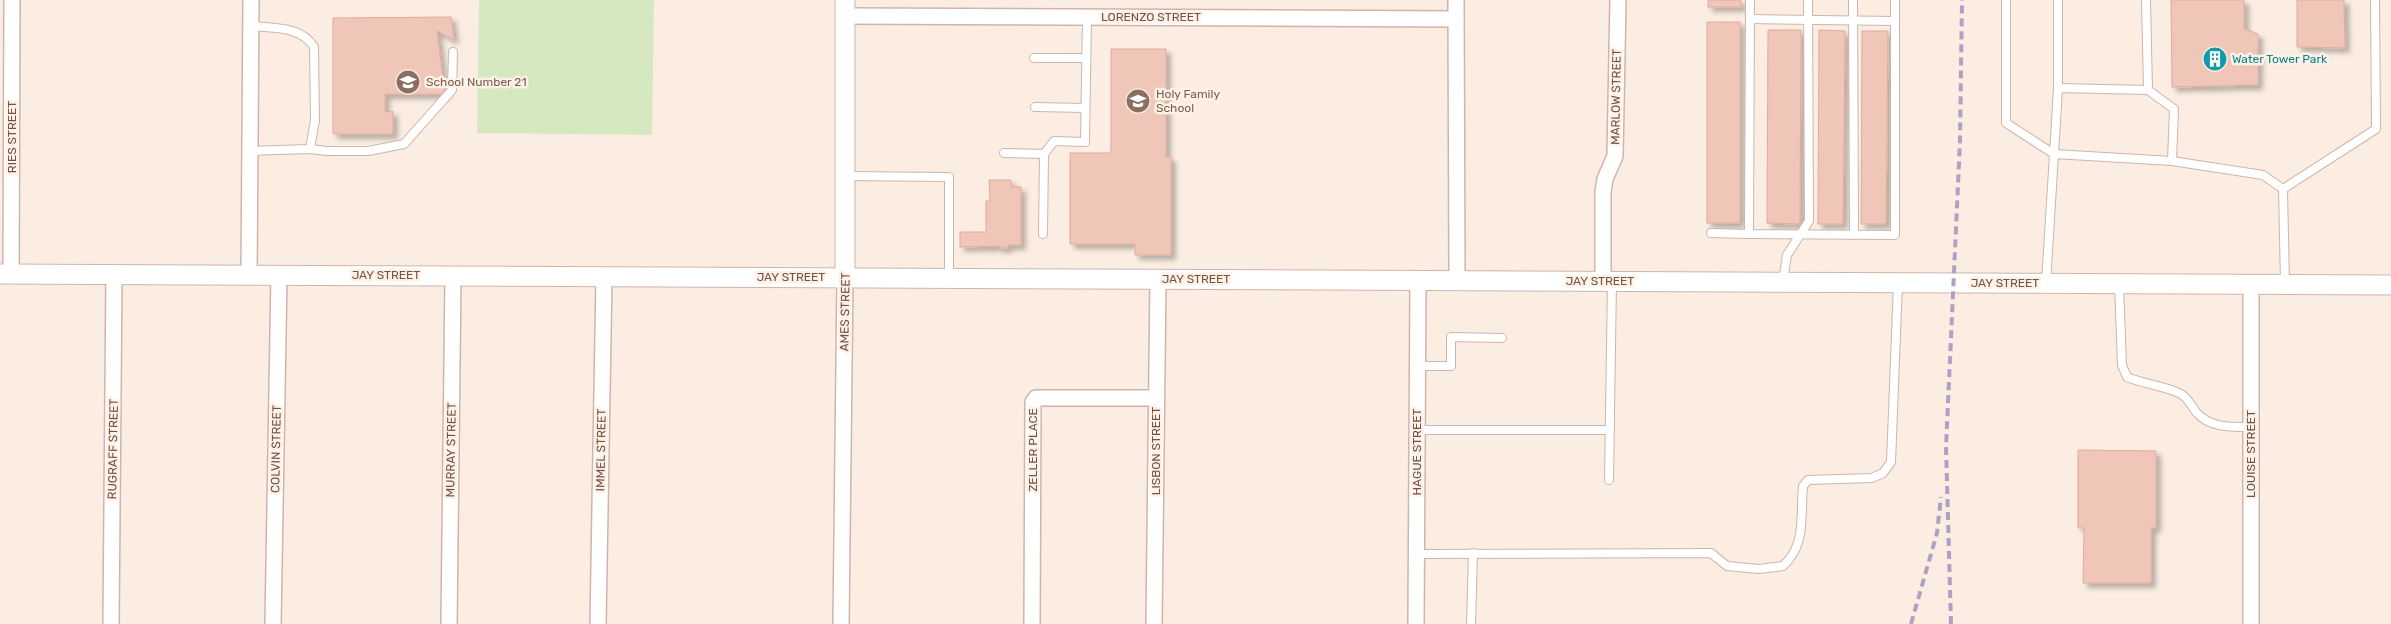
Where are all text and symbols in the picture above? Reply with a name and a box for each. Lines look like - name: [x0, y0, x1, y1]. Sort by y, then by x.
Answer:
- street label: LORENZO STREET: [1101, 10, 1201, 24]
- building icon: Water Tower Park: [2202, 46, 2228, 72]
- street label: MARLOW STREET: [1608, 49, 1624, 145]
- place label: Water Tower Park: [2232, 52, 2328, 66]
- school or university icon: School Number 21: [395, 69, 421, 95]
- place label: School Number 21: [426, 75, 527, 89]
- place label: Holy Family School: [1156, 87, 1220, 115]
- school or university icon: Holy Family School: [1125, 88, 1151, 114]
- street label: RIES STREET: [5, 101, 19, 173]
- street label: JAY STREET: [352, 268, 420, 282]
- street label: JAY STREET: [757, 270, 825, 284]
- street label: AMES STREET: [837, 272, 853, 352]
- street label: JAY STREET: [1162, 272, 1230, 286]
- street label: JAY STREET: [1566, 274, 1634, 288]
- street label: JAY STREET: [1971, 276, 2039, 290]
- street label: RUGRAFF STREET: [105, 398, 121, 500]
- street label: MURRAY STREET: [443, 402, 459, 498]
- street label: COLVIN STREET: [268, 405, 284, 493]
- street label: LISBON STREET: [1149, 407, 1163, 495]
- street label: ZELLER PLACE: [1026, 408, 1040, 492]
- street label: HAGUE STREET: [1410, 408, 1424, 495]
- street label: IMMEL STREET: [593, 409, 609, 491]
- street label: LOUISE STREET: [2244, 410, 2258, 498]

